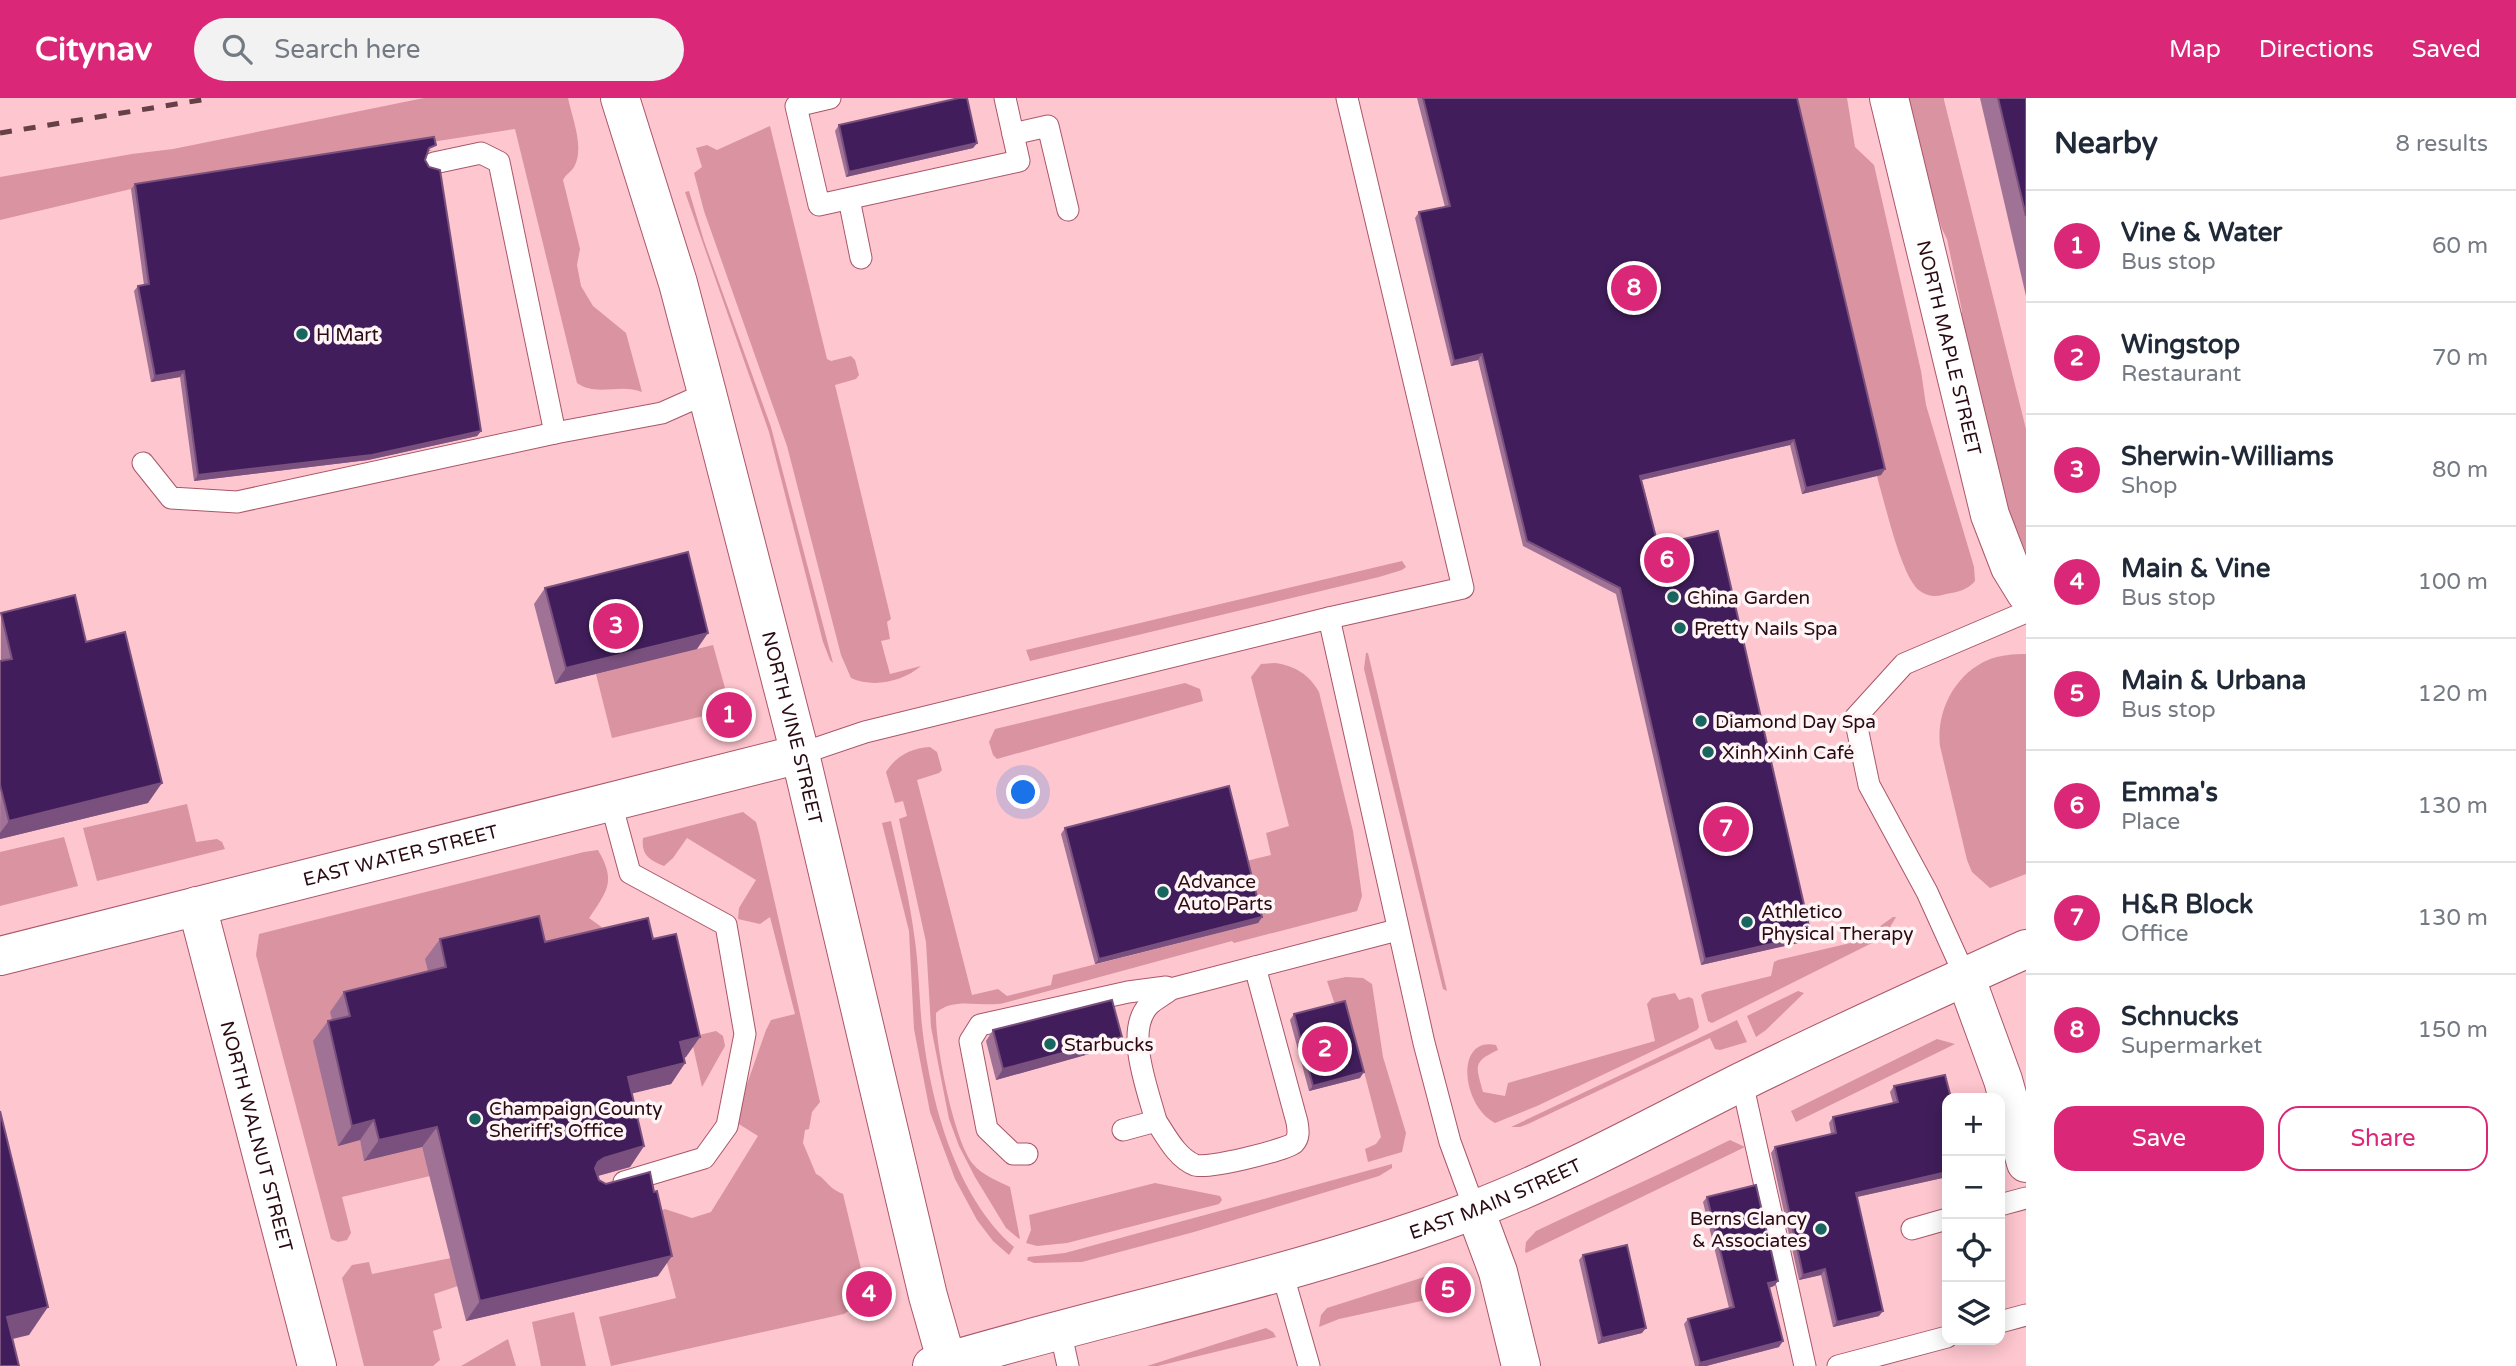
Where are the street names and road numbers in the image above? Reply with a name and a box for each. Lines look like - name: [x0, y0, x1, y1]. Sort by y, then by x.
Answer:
- street label: NORTH MAPLE STREET: [1912, 238, 1985, 458]
- street label: NORTH VINE STREET: [757, 629, 826, 827]
- street label: EAST WATER STREET: [301, 821, 501, 891]
- street label: NORTH WALNUT STREET: [215, 1019, 297, 1255]
- street label: EAST MAIN STREET: [1406, 1154, 1586, 1244]

